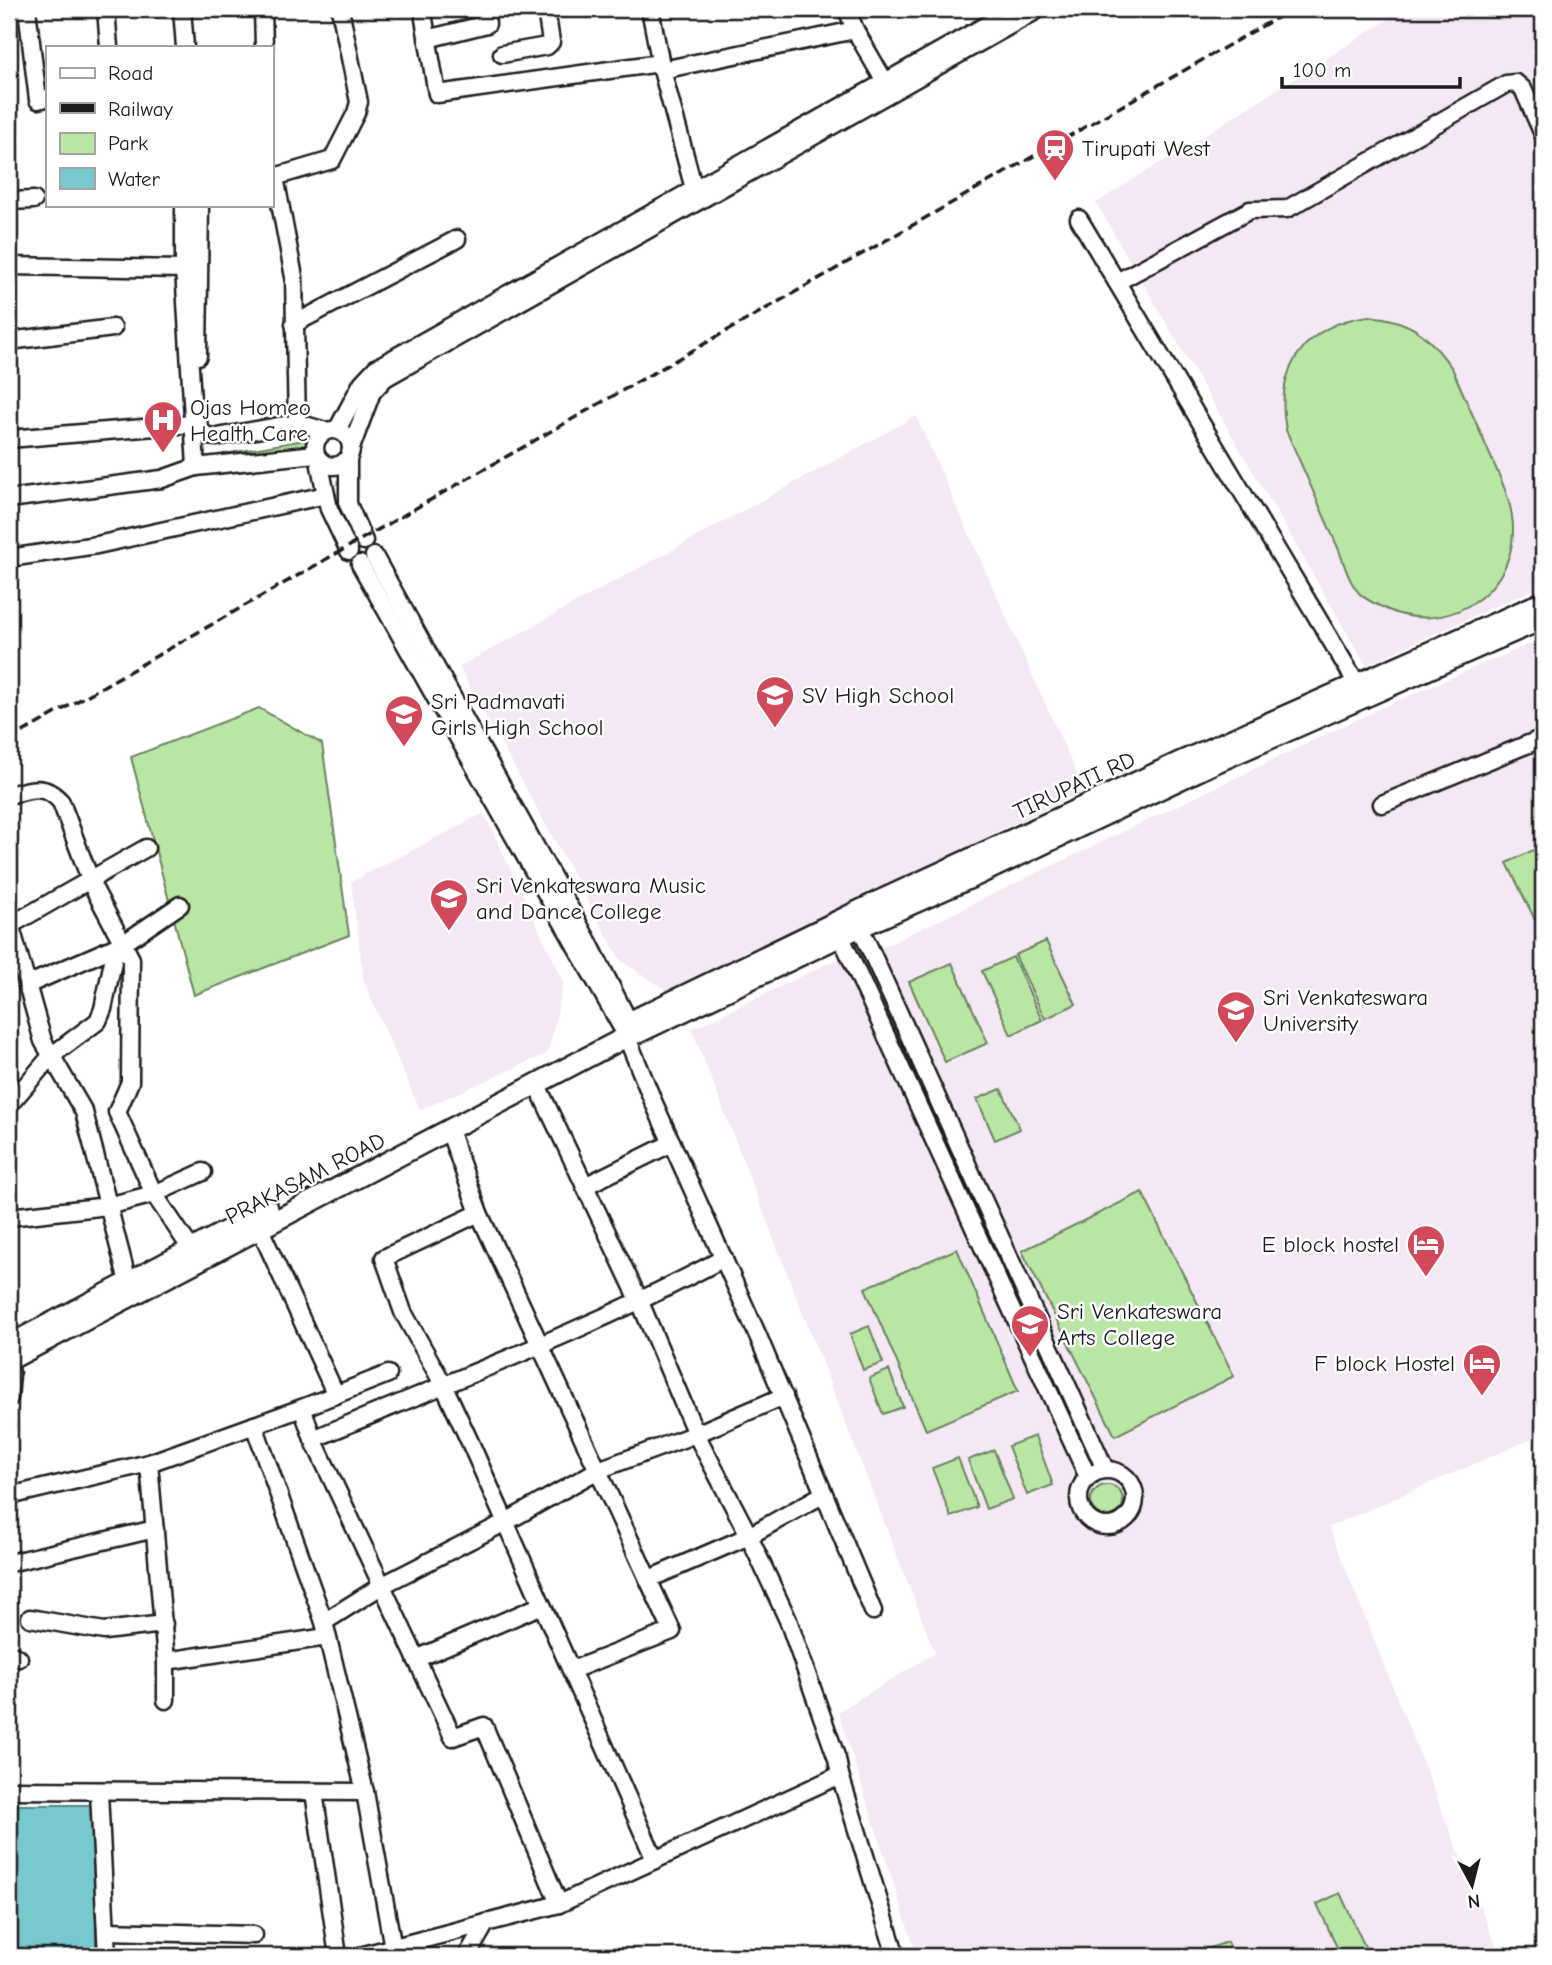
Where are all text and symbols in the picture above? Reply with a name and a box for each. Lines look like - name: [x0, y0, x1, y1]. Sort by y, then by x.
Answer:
- legend: [46, 46, 273, 206]
- scale bar: [1282, 46, 1461, 90]
- text: 100 m: [1293, 58, 1351, 82]
- text: Road: [108, 61, 153, 85]
- text: Railway: [108, 97, 173, 121]
- station icon: Tirupati West: [1034, 127, 1076, 182]
- text: Park: [108, 131, 148, 155]
- place label: Tirupati West: [1082, 135, 1211, 162]
- text: Water: [108, 167, 161, 191]
- place label: Ojas Homeo Health Care: [190, 394, 311, 447]
- hospital icon: Ojas Homeo Health Care: [142, 399, 184, 454]
- school or university icon: SV High School: [754, 674, 796, 729]
- place label: SV High School: [802, 682, 954, 709]
- place label: Sri Padmavati Girls High School: [431, 688, 604, 741]
- school or university icon: Sri Padmavati Girls High School: [383, 693, 425, 748]
- street label: TIRUPATI RD: [1009, 746, 1139, 825]
- place label: Sri Venkateswara Music and Dance College: [476, 872, 706, 925]
- school or university icon: Sri Venkateswara Music and Dance College: [428, 877, 470, 932]
- place label: Sri Venkateswara University: [1263, 984, 1428, 1037]
- school or university icon: Sri Venkateswara University: [1215, 989, 1257, 1044]
- street label: PRAKASAM ROAD: [221, 1127, 390, 1230]
- hotel icon: E block hostel: [1405, 1223, 1447, 1278]
- place label: E block hostel: [1262, 1231, 1399, 1258]
- place label: Sri Venkateswara Arts College: [1057, 1298, 1222, 1351]
- school or university icon: Sri Venkateswara Arts College: [1009, 1303, 1051, 1358]
- hotel icon: F block Hostel: [1461, 1342, 1503, 1397]
- place label: F block Hostel: [1314, 1350, 1455, 1377]
- north arrow: [1436, 1850, 1506, 1920]
- text: N: [1466, 1889, 1481, 1913]

